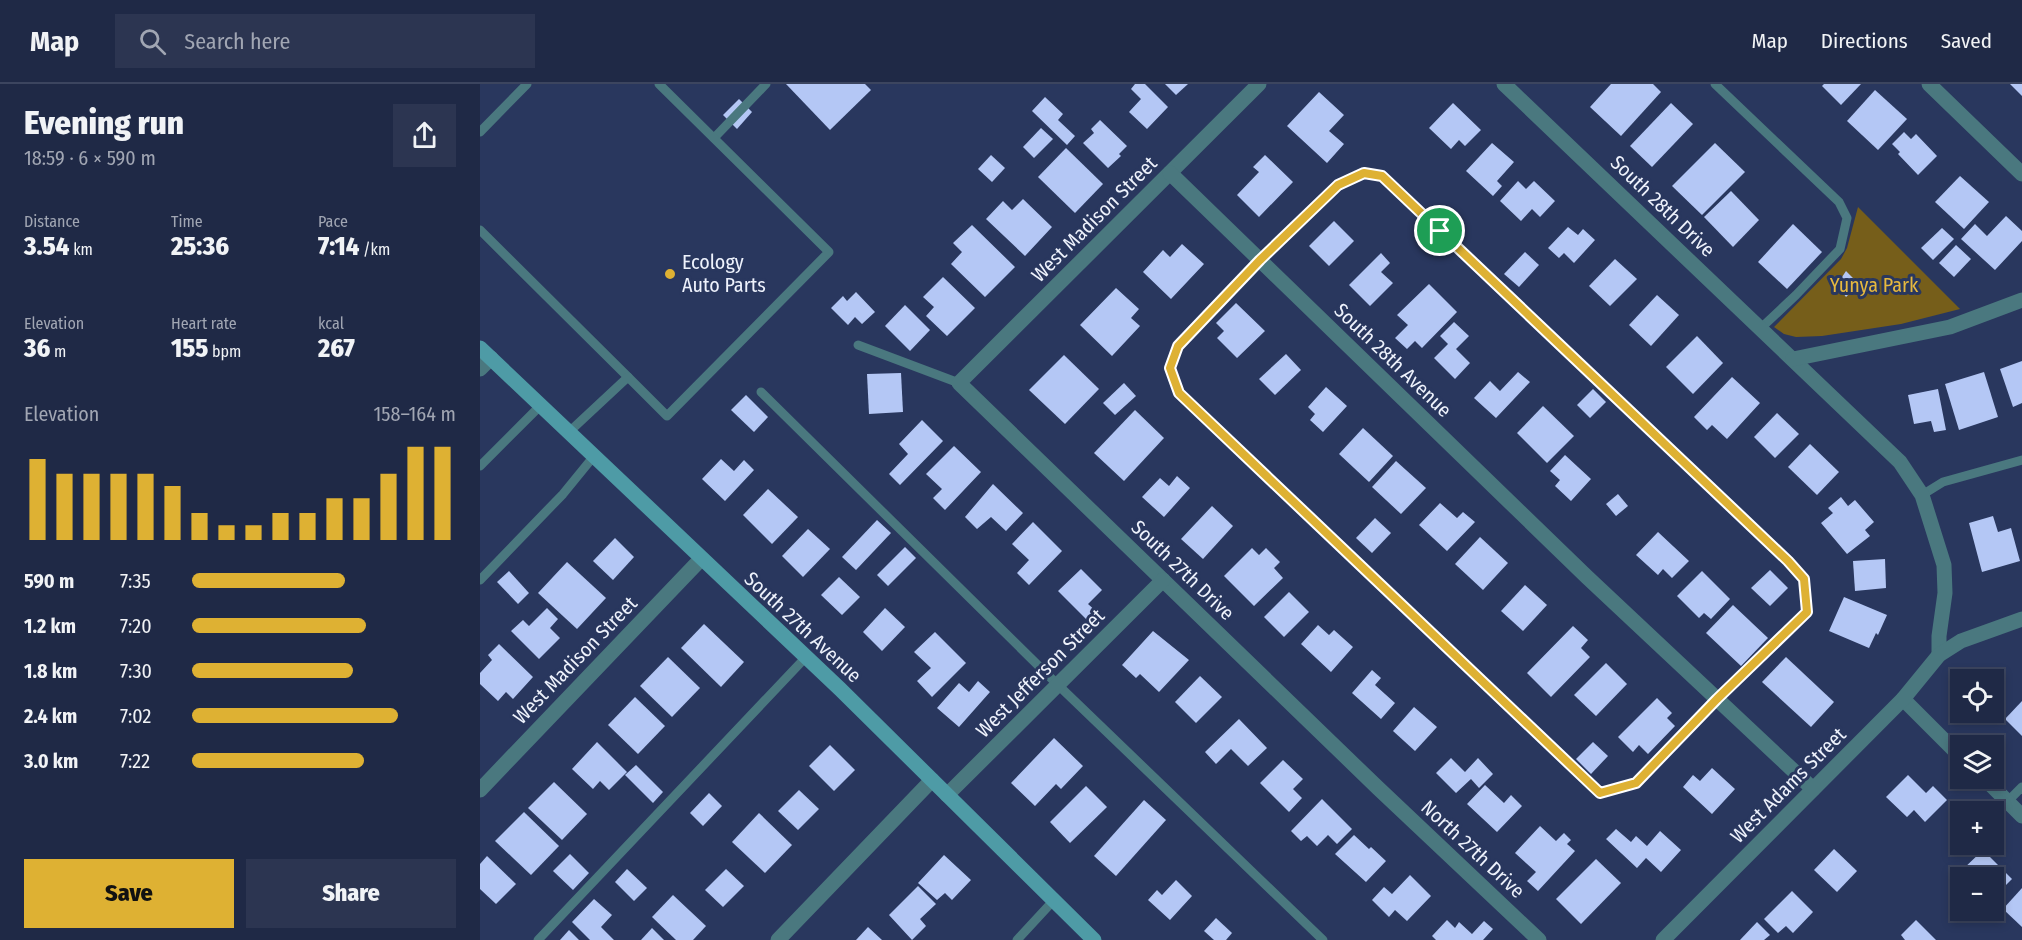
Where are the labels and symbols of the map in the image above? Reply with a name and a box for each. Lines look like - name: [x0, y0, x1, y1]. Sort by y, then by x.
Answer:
- street label: South 28th Drive: [1606, 150, 1720, 262]
- street label: West Madison Street: [1026, 151, 1162, 287]
- pin: [1414, 205, 1465, 256]
- place label: Ecology Auto Parts: [682, 250, 766, 297]
- marker: Ecology Auto Parts: [663, 267, 677, 281]
- park label: Yunya Park: [1830, 273, 1919, 297]
- street label: South 28th Avenue: [1329, 298, 1457, 422]
- street label: South 27th Drive: [1127, 515, 1239, 625]
- street label: South 27th Avenue: [739, 567, 867, 687]
- street label: West Madison Street: [508, 591, 642, 729]
- street label: West Jefferson Street: [971, 603, 1110, 742]
- street label: West Adams Street: [1725, 722, 1851, 848]
- street label: North 27th Drive: [1416, 795, 1530, 903]

